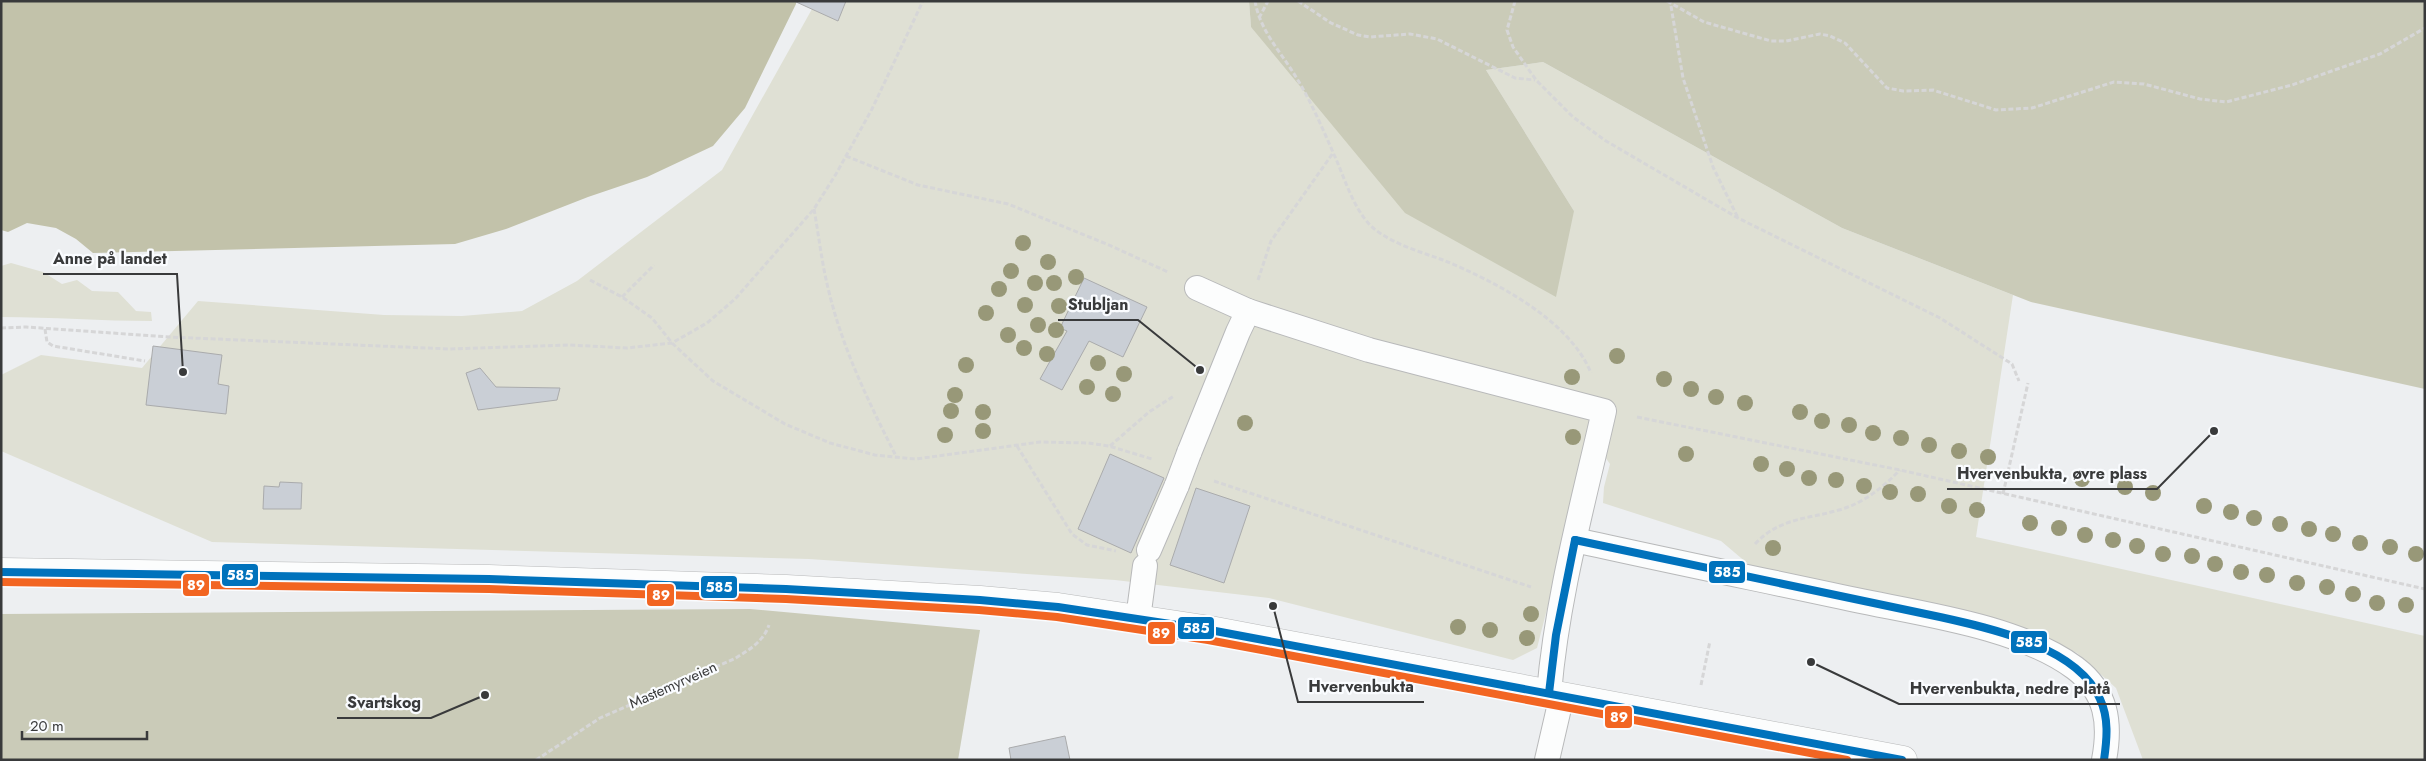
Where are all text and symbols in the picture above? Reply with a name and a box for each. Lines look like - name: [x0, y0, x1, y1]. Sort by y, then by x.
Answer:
- callout: Anne på landet: [43, 243, 177, 274]
- text: Anne på landet: [52, 247, 168, 270]
- callout: Stubljan: [1058, 289, 1138, 320]
- text: Stubljan: [1068, 293, 1128, 316]
- callout: Hvervenbukta, øvre plass: [1947, 458, 2157, 489]
- text: Hvervenbukta, øvre plass: [1957, 462, 2147, 485]
- line badge: 585: [1708, 560, 1746, 584]
- text: 585: [1714, 562, 1740, 582]
- line badge: 585: [221, 563, 259, 587]
- text: 585: [227, 565, 253, 585]
- line badge: 89: [182, 573, 210, 597]
- text: 89: [187, 575, 205, 595]
- line badge: 585: [700, 575, 738, 599]
- text: 585: [706, 577, 732, 597]
- line badge: 89: [646, 583, 675, 607]
- text: 89: [652, 585, 670, 605]
- line badge: 585: [1177, 616, 1215, 640]
- text: 585: [1183, 618, 1209, 638]
- line badge: 89: [1147, 621, 1176, 645]
- text: 89: [1152, 623, 1170, 643]
- line badge: 585: [2010, 630, 2048, 654]
- text: 585: [2016, 632, 2042, 652]
- street label: Mastemyrveien: [626, 656, 720, 714]
- callout: Hvervenbukta: [1298, 671, 1424, 702]
- callout: Hvervenbukta, nedre platå: [1899, 673, 2120, 704]
- text: Hvervenbukta: [1308, 675, 1414, 698]
- text: Hvervenbukta, nedre platå: [1910, 677, 2110, 700]
- callout: Svartskog: [337, 687, 431, 718]
- text: Svartskog: [347, 691, 421, 714]
- line badge: 89: [1604, 705, 1633, 729]
- text: 89: [1610, 707, 1628, 727]
- scale bar: [22, 708, 148, 740]
- text: 20 m: [30, 715, 64, 737]

